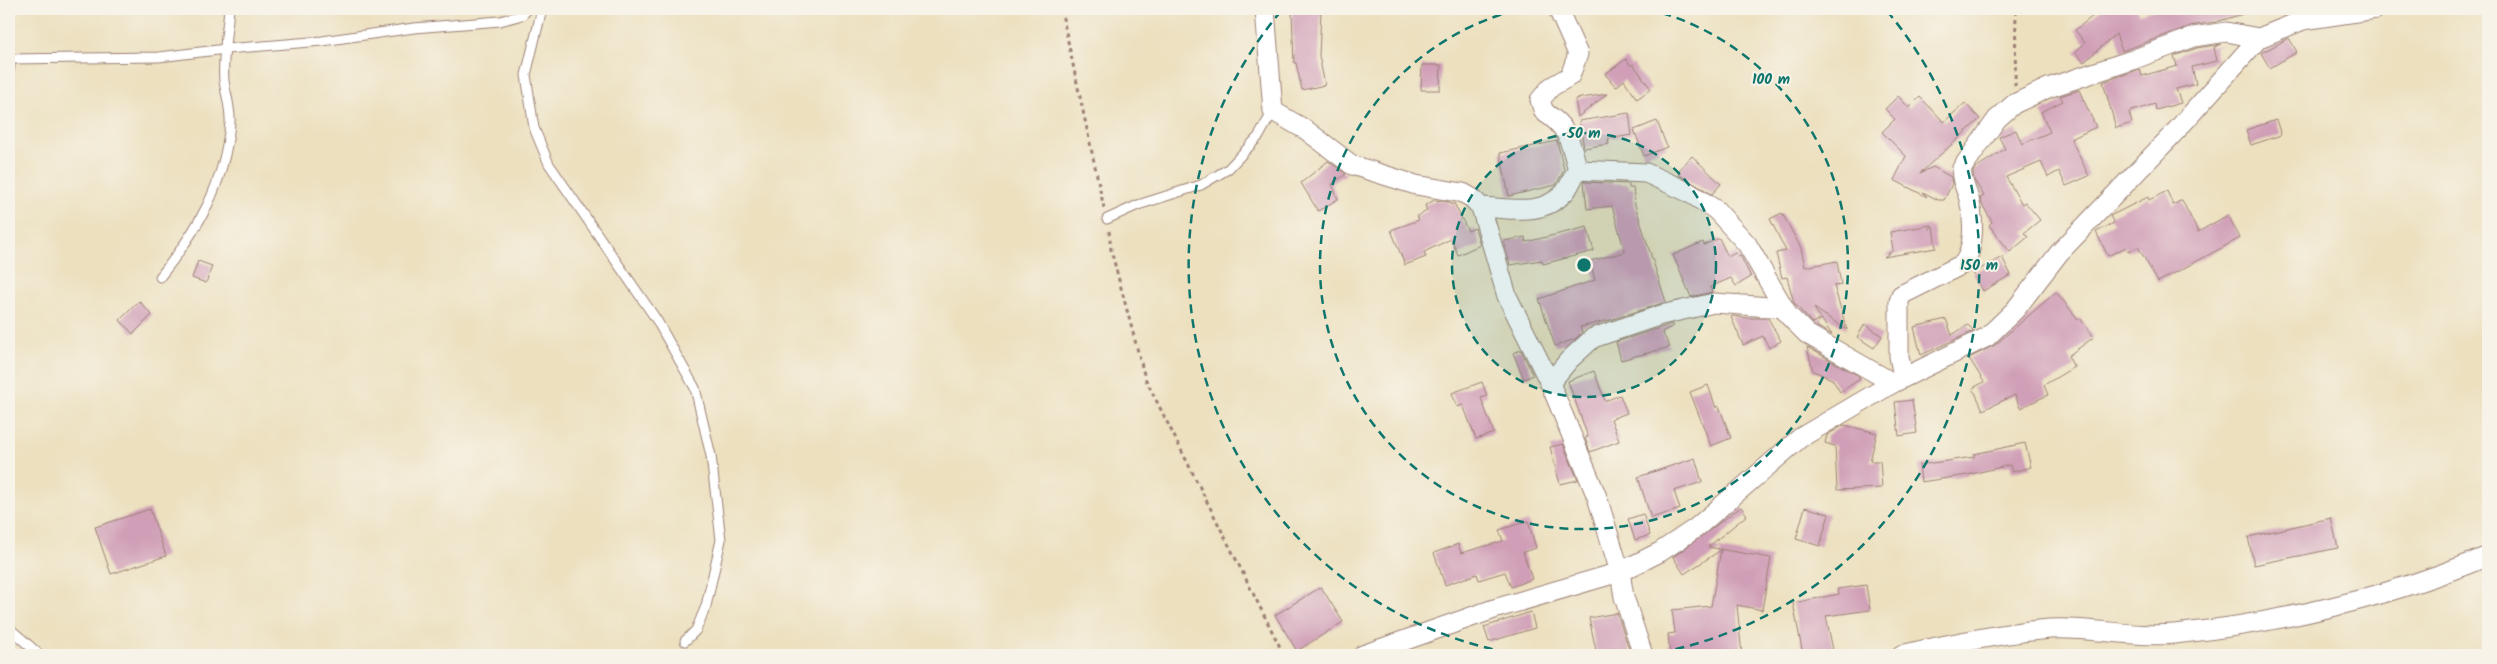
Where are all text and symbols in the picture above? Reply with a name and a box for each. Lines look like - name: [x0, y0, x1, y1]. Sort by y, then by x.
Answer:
- text: 100 m: [1752, 68, 1790, 92]
- text: 50 m: [1566, 122, 1601, 146]
- text: 150 m: [1960, 254, 1998, 278]
- centre of rings: [1575, 256, 1593, 274]

